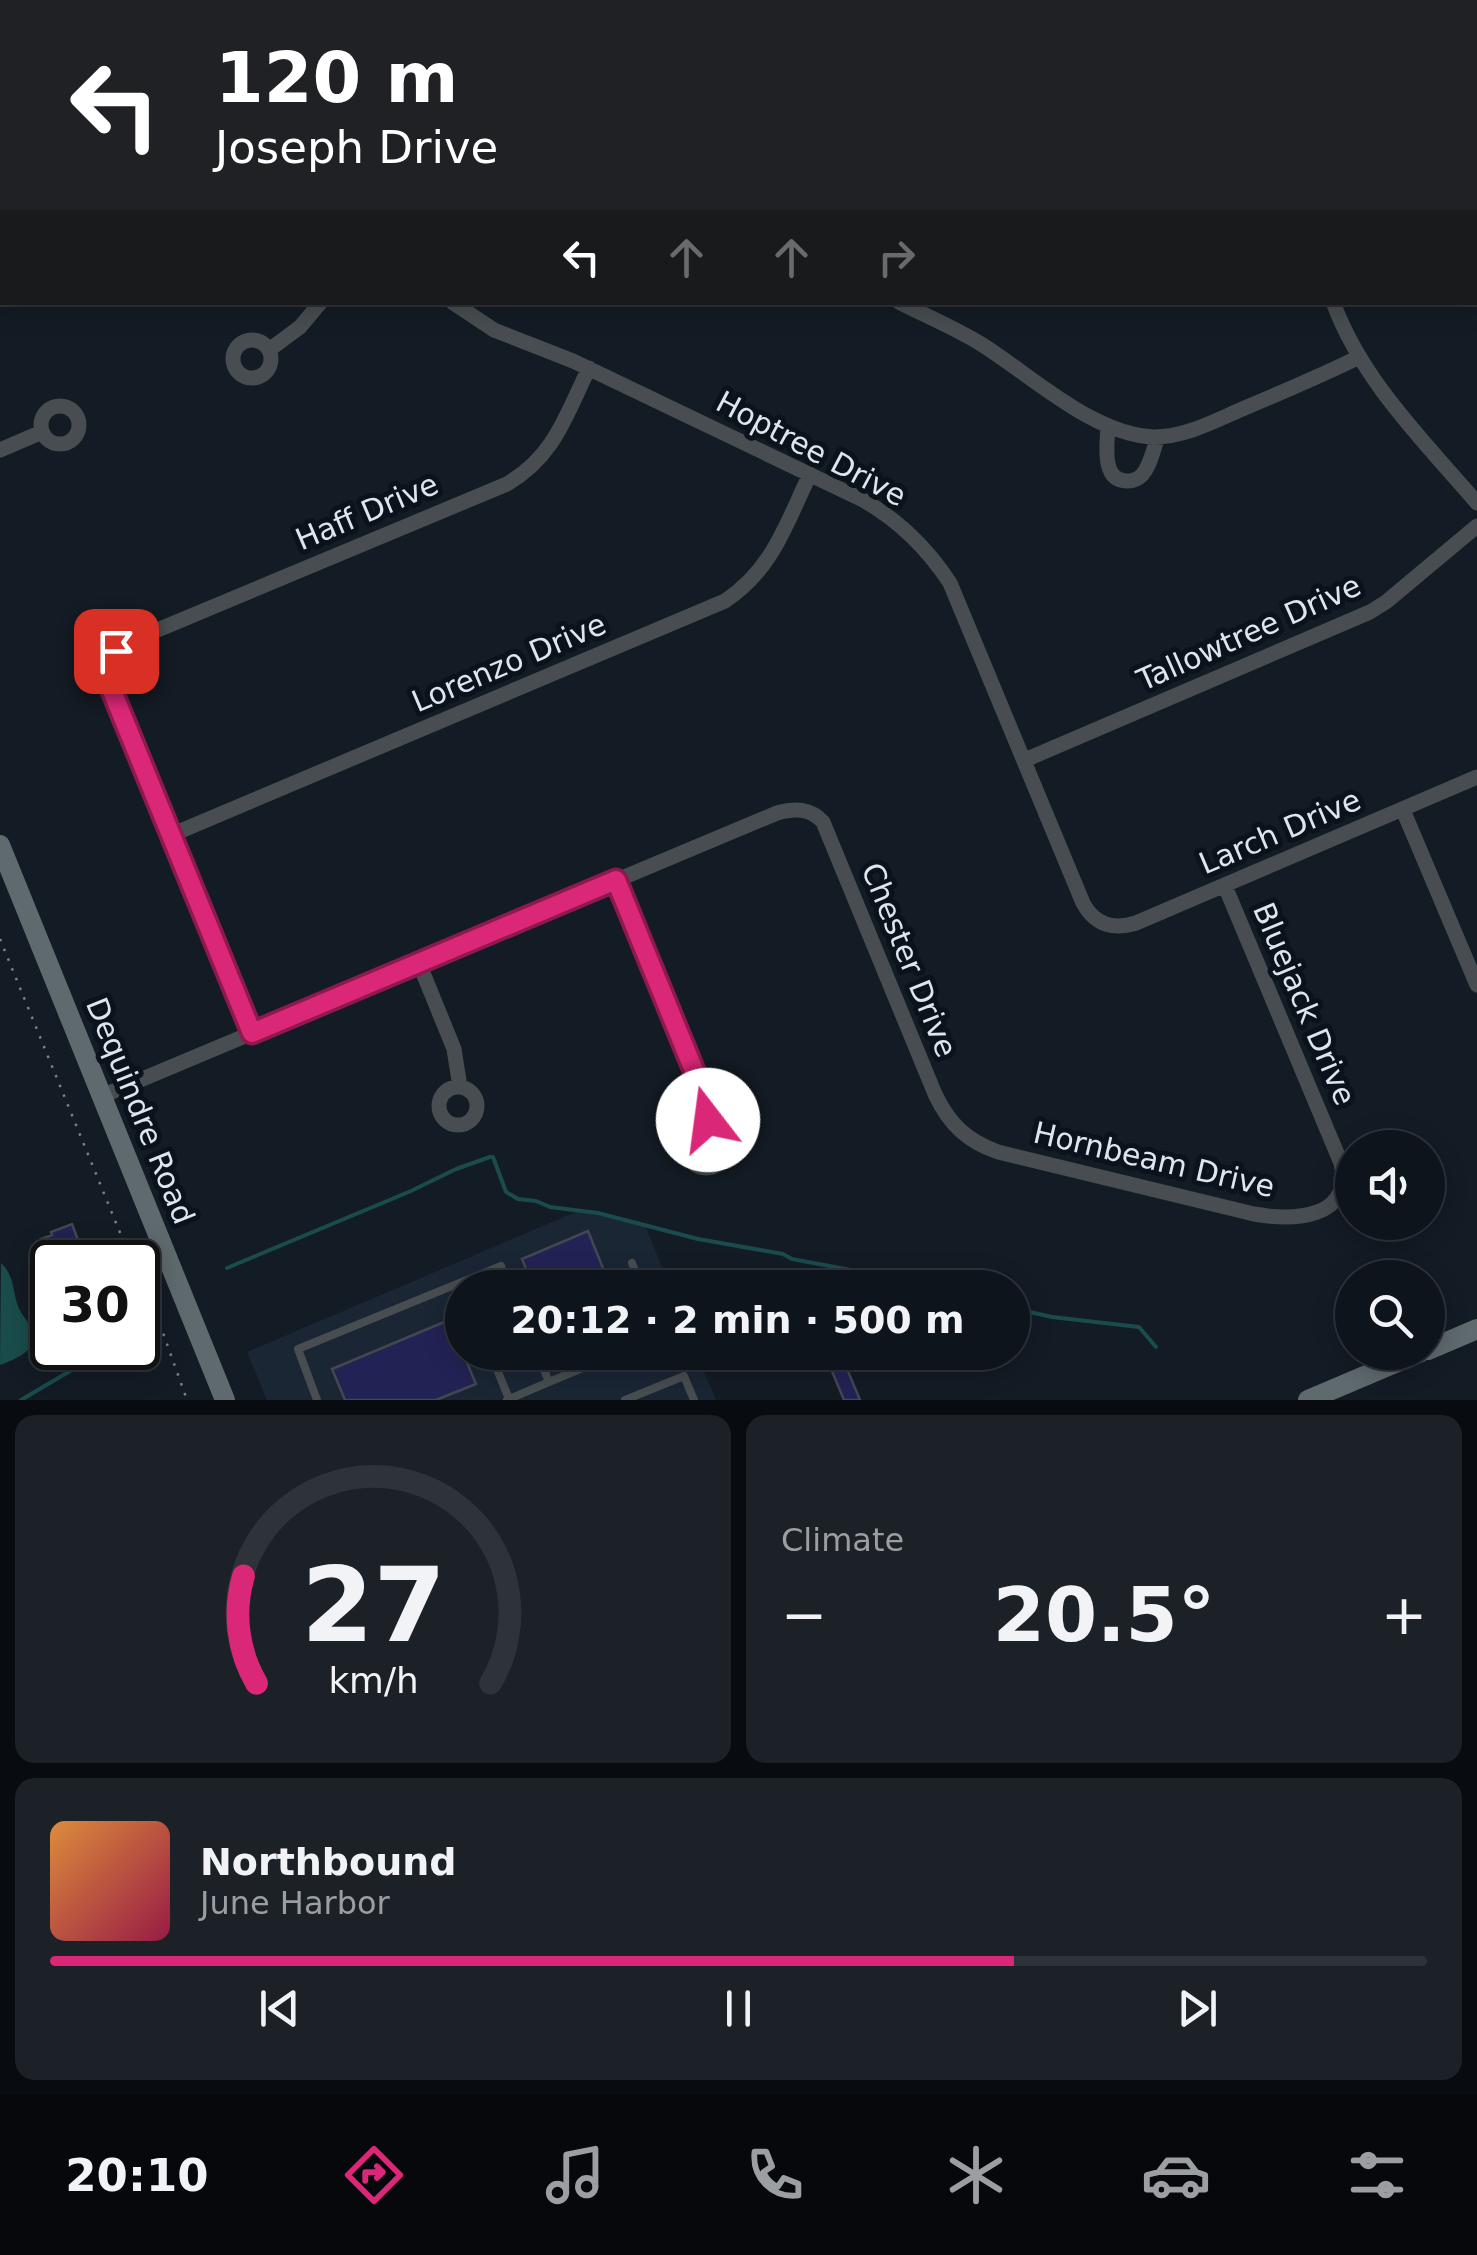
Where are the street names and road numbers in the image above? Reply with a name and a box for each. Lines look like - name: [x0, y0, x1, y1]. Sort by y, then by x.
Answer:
- street label: Hoptree Drive: [710, 384, 912, 513]
- street label: Haff Drive: [290, 466, 443, 557]
- street label: Tallowtree Drive: [1131, 568, 1366, 698]
- street label: Lorenzo Drive: [407, 606, 611, 719]
- street label: Larch Drive: [1194, 782, 1366, 881]
- street label: Chester Drive: [855, 858, 964, 1062]
- street label: Bluejack Drive: [1246, 897, 1363, 1110]
- street label: Dequindre Road: [79, 993, 202, 1229]
- street label: Hornbeam Drive: [1030, 1115, 1278, 1204]

